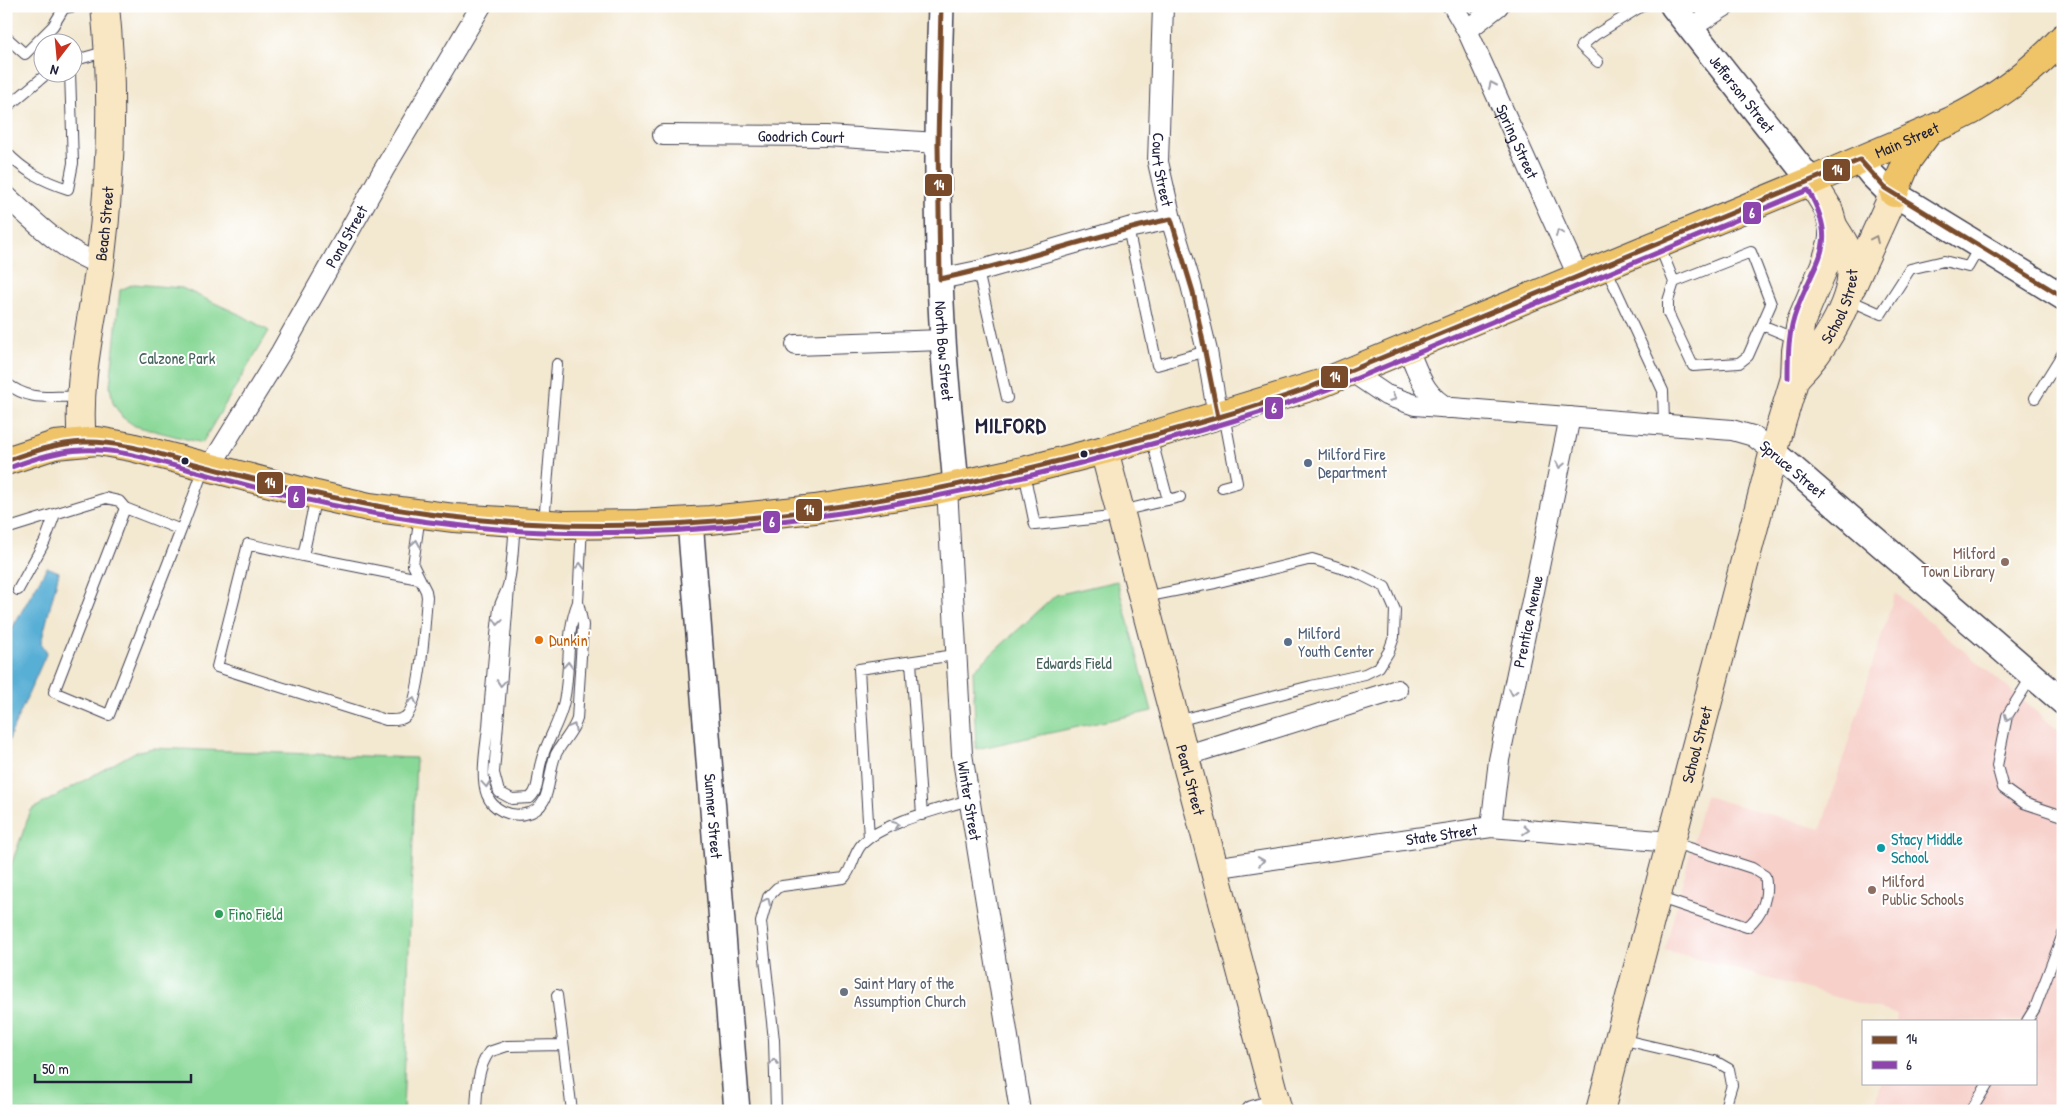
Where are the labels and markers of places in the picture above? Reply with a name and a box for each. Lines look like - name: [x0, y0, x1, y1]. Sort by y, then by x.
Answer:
- place label: Milford Fire Department: [1318, 443, 1387, 483]
- unlabelled marker: [1079, 449, 1089, 459]
- unlabelled marker: [180, 456, 190, 466]
- marker: Milford Fire Department: [1302, 457, 1314, 469]
- place label: Milford Town Library: [1921, 542, 1995, 582]
- marker: Milford Town Library: [1999, 556, 2011, 568]
- place label: Milford Youth Center: [1298, 622, 1374, 662]
- place label: Dunkin': [549, 629, 590, 651]
- marker: Dunkin': [533, 634, 545, 646]
- marker: Milford Youth Center: [1282, 636, 1294, 648]
- place label: Stacy Middle School: [1891, 828, 1964, 868]
- marker: Stacy Middle School: [1875, 842, 1887, 854]
- place label: Milford Public Schools: [1882, 870, 1964, 910]
- marker: Milford Public Schools: [1866, 884, 1878, 896]
- place label: Fino Field: [228, 903, 282, 925]
- marker: Fino Field: [213, 908, 225, 920]
- place label: Saint Mary of the Assumption Church: [854, 972, 966, 1012]
- marker: Saint Mary of the Assumption Church: [838, 986, 850, 998]

